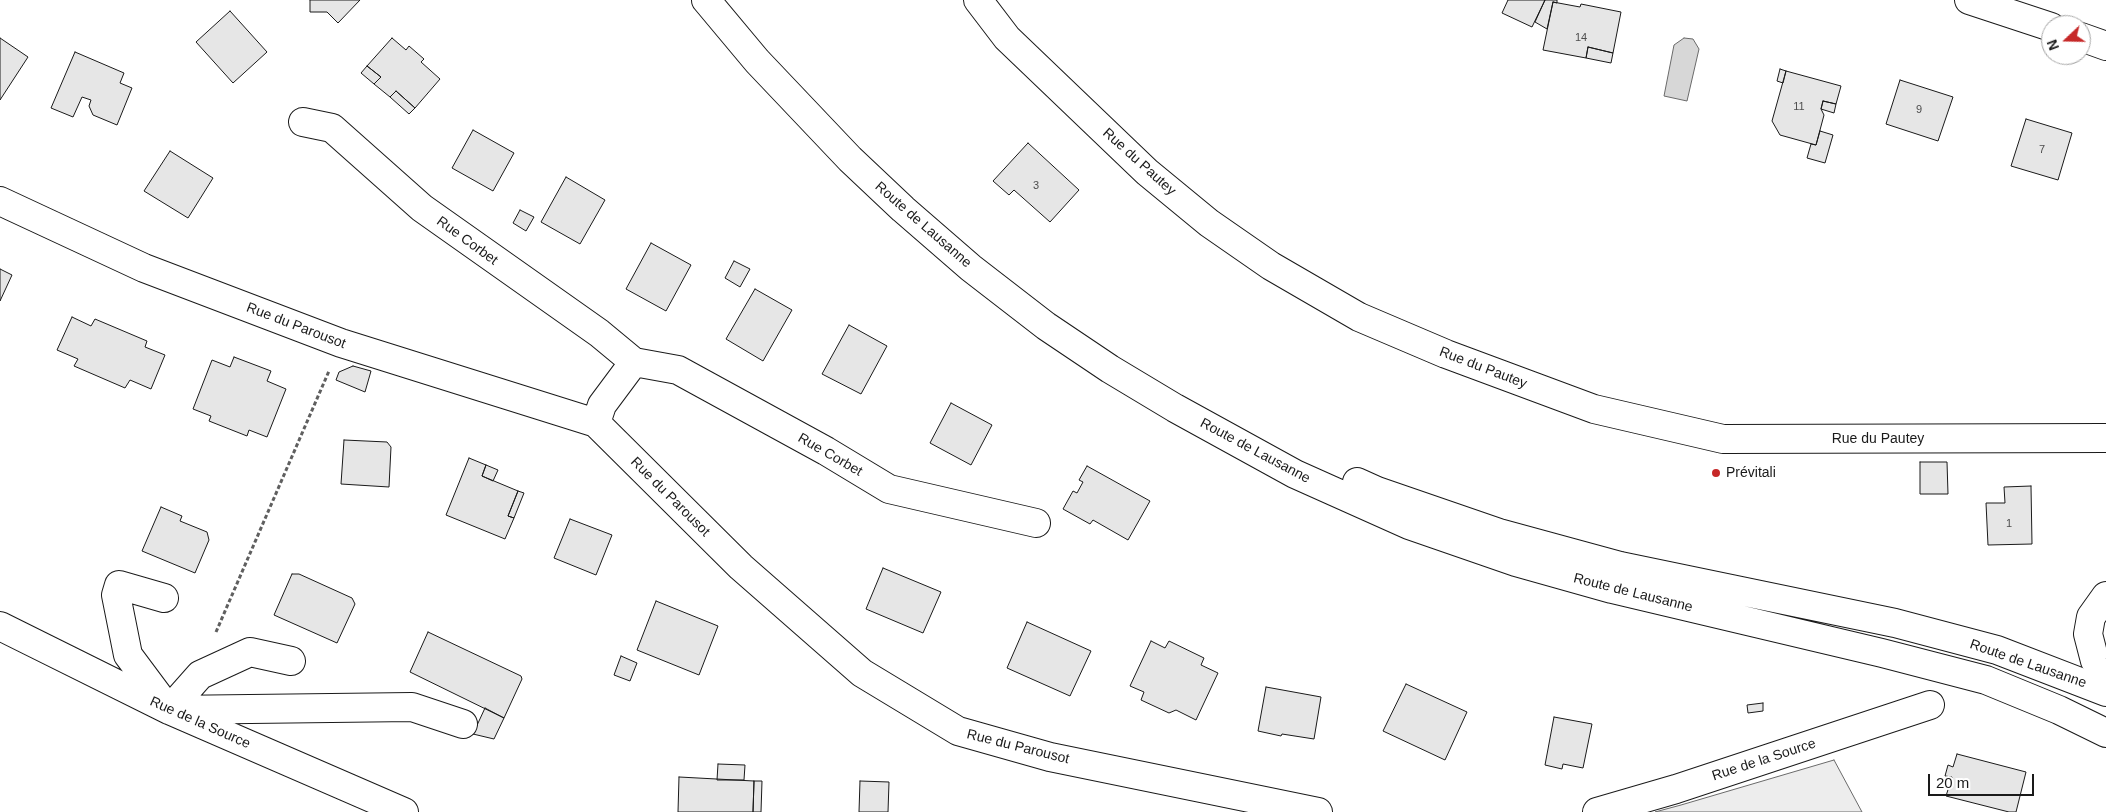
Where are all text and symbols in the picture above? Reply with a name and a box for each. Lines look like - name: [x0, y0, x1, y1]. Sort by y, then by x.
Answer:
- north arrow: [2041, 15, 2091, 65]
- house number: 14: [1575, 31, 1587, 45]
- text: N: [2044, 37, 2062, 53]
- house number: 11: [1793, 100, 1805, 114]
- house number: 9: [1916, 103, 1922, 117]
- street label: Rue du Pautey: [1099, 125, 1179, 199]
- house number: 7: [2039, 143, 2045, 157]
- street label: Route de Lausanne: [871, 179, 975, 271]
- house number: 3: [1033, 179, 1039, 193]
- street label: Rue Corbet: [433, 213, 501, 269]
- street label: Rue du Parousot: [244, 299, 348, 353]
- street label: Rue du Pautey: [1437, 344, 1529, 392]
- street label: Route de Lausanne: [1197, 415, 1313, 487]
- street label: Rue Corbet: [795, 430, 865, 480]
- street label: Rue du Pautey: [1832, 431, 1924, 447]
- street label: Rue du Parousot: [627, 454, 713, 540]
- place label: Prévitali: [1726, 465, 1776, 481]
- marker: Prévitali: [1710, 467, 1722, 479]
- house number: 1: [2006, 517, 2012, 531]
- street label: Route de Lausanne: [1572, 570, 1694, 616]
- street label: Route de Lausanne: [1967, 636, 2089, 692]
- street label: Rue de la Source: [147, 693, 253, 753]
- street label: Rue du Parousot: [965, 726, 1071, 768]
- street label: Rue de la Source: [1710, 735, 1818, 785]
- scale bar: [1931, 764, 2037, 796]
- text: 20 m: [1936, 774, 1969, 791]

